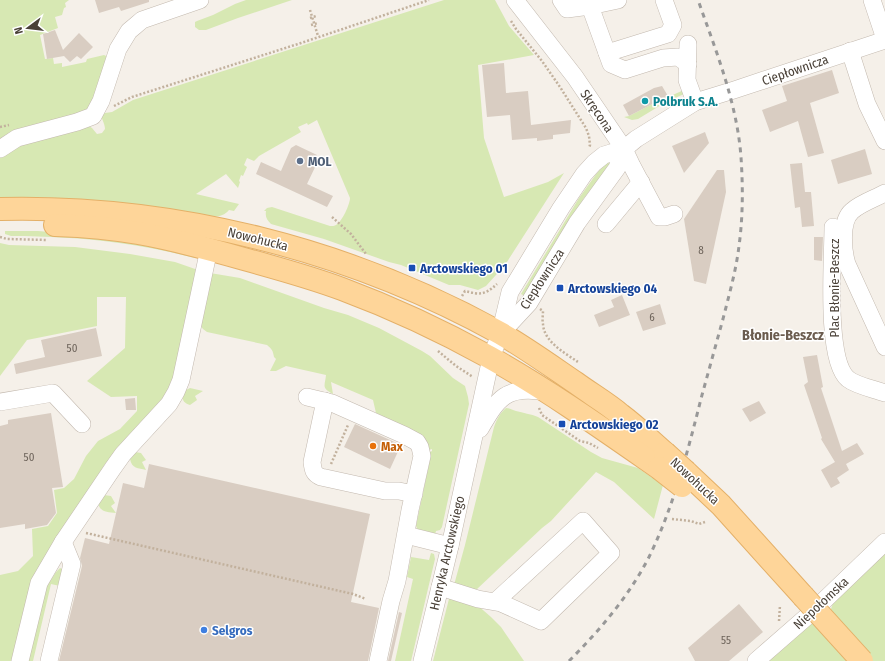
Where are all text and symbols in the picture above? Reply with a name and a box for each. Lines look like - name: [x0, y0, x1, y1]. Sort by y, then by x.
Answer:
- north arrow: [8, 8, 48, 48]
- text: N: [12, 26, 26, 35]
- street label: Ciepłownicza: [760, 52, 830, 88]
- street label: Skręcona: [577, 87, 617, 135]
- place label: Polbruk S.A.: [653, 94, 718, 109]
- marker: Polbruk S.A.: [640, 96, 650, 106]
- place label: MOL: [308, 154, 331, 169]
- marker: MOL: [295, 156, 305, 166]
- street label: Nowohucka: [226, 224, 290, 254]
- street label: Plac Błonie-Beszcz: [827, 239, 842, 337]
- house number: 8: [698, 244, 704, 257]
- street label: Ciepłownicza: [517, 246, 567, 312]
- place label: Arctowskiego 01: [419, 261, 508, 276]
- marker: Arctowskiego 01: [407, 263, 417, 273]
- place label: Arctowskiego 04: [567, 281, 658, 296]
- marker: Arctowskiego 04: [555, 283, 565, 293]
- house number: 6: [649, 311, 655, 324]
- district label: Błonie-Beszcz: [742, 327, 824, 344]
- house number: 50: [67, 342, 78, 355]
- place label: Arctowskiego 02: [569, 417, 658, 432]
- marker: Arctowskiego 02: [557, 419, 567, 429]
- place label: Max: [381, 439, 404, 454]
- marker: Max: [368, 441, 378, 451]
- house number: 50: [24, 451, 35, 464]
- street label: Nowohucka: [667, 455, 723, 507]
- street label: Henryka Arctowskiego: [427, 494, 467, 612]
- street label: Niepołomska: [790, 574, 852, 632]
- place label: Selgros: [212, 623, 253, 638]
- marker: Selgros: [199, 625, 209, 635]
- house number: 55: [721, 634, 731, 647]

